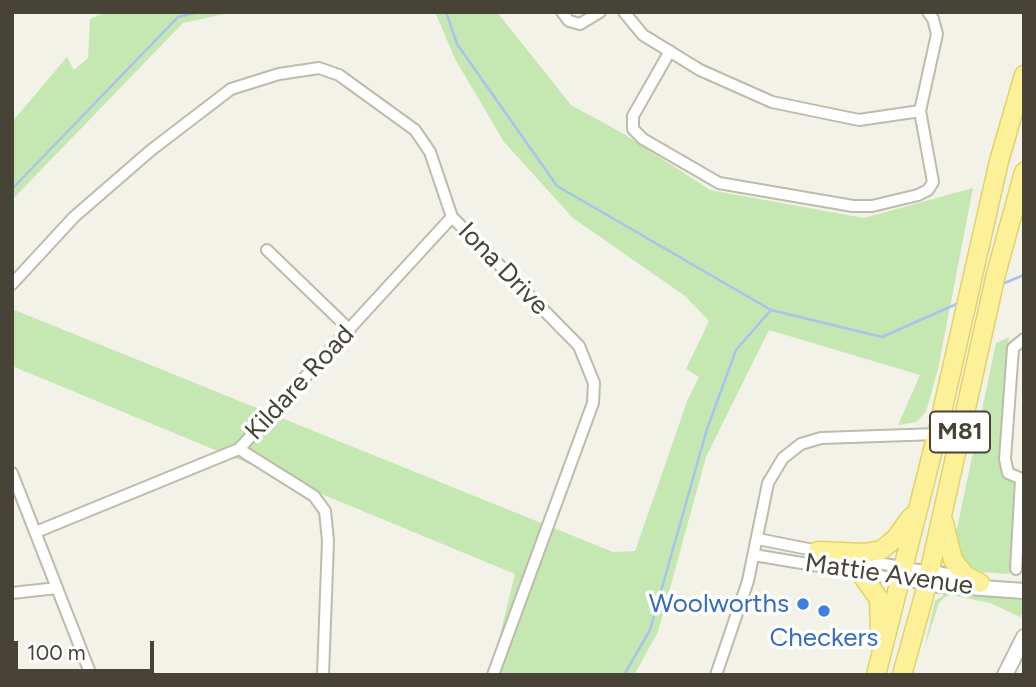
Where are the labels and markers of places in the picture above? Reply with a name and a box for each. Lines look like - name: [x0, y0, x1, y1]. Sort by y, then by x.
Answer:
- place label: Woolworths: [649, 588, 789, 620]
- marker: Woolworths: [795, 596, 811, 612]
- marker: Checkers: [816, 603, 832, 619]
- place label: Checkers: [770, 622, 878, 654]

